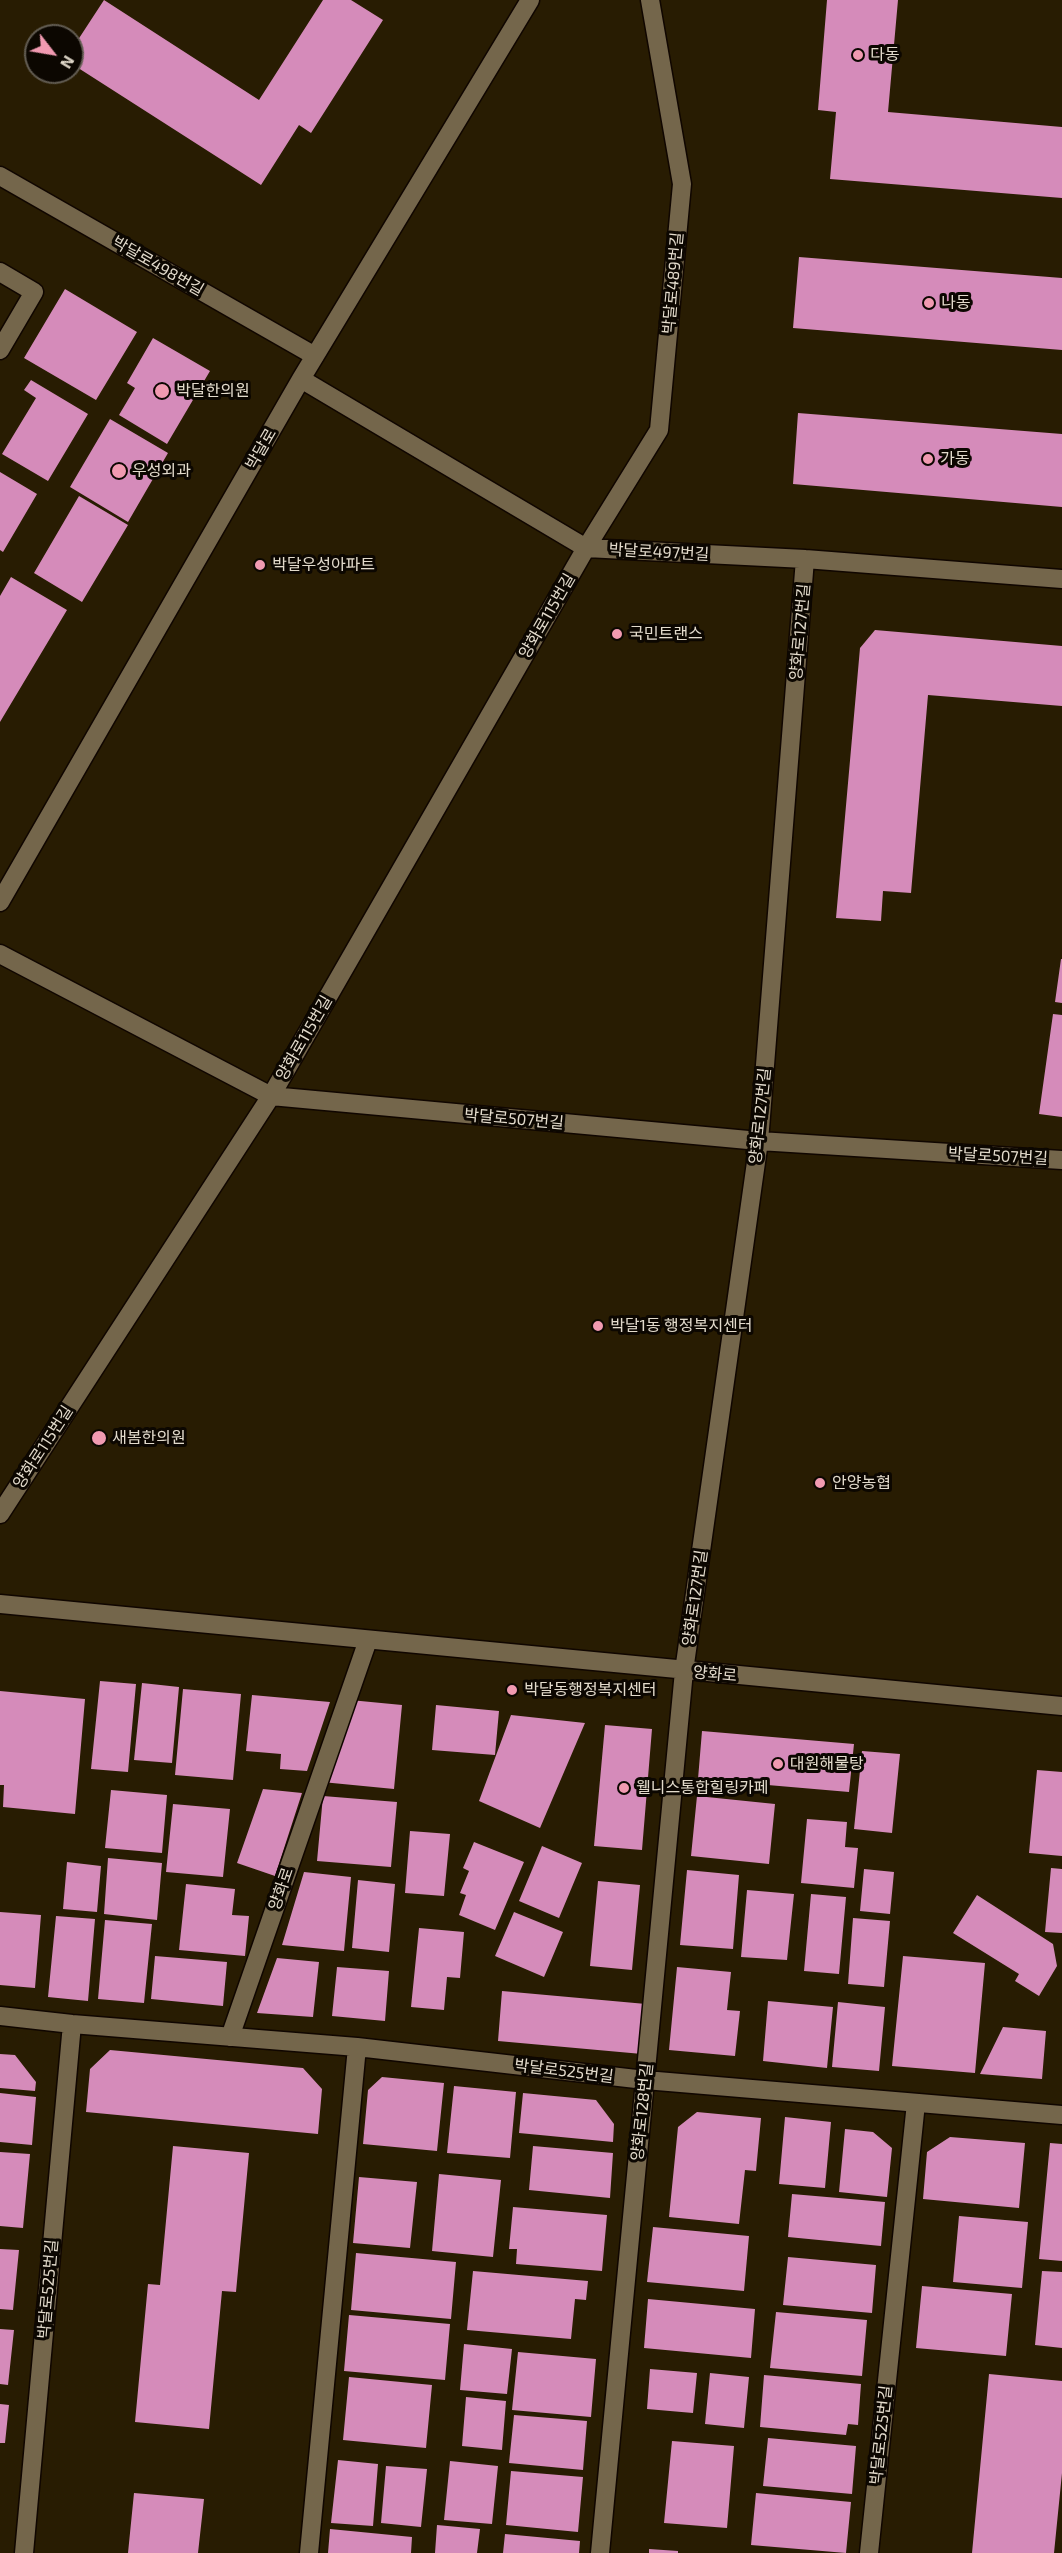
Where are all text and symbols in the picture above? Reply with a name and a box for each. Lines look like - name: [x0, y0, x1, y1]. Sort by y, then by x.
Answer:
- north arrow: [24, 24, 84, 84]
- place label: 다동: [870, 45, 899, 65]
- marker: 다동: [851, 48, 865, 62]
- text: N: [57, 53, 79, 72]
- street label: 박달로489번길: [659, 231, 687, 335]
- street label: 박달로498번길: [109, 232, 207, 300]
- place label: 나동: [941, 293, 970, 313]
- marker: 나동: [922, 296, 936, 310]
- place label: 박달한의원: [176, 381, 250, 401]
- marker: 박달한의원: [153, 382, 171, 400]
- street label: 박달로: [242, 425, 280, 473]
- place label: 가동: [940, 449, 969, 469]
- marker: 가동: [921, 452, 935, 466]
- place label: 우성외과: [132, 461, 191, 481]
- marker: 우성외과: [110, 462, 128, 480]
- street label: 박달로497번길: [608, 540, 710, 564]
- place label: 박달우성아파트: [272, 555, 375, 575]
- marker: 박달우성아파트: [253, 558, 267, 572]
- street label: 양화로115번길: [515, 570, 579, 662]
- street label: 양화로127번길: [786, 583, 814, 681]
- place label: 국민트랜스: [629, 624, 703, 644]
- marker: 국민트랜스: [610, 627, 624, 641]
- street label: 양화로115번길: [272, 992, 336, 1084]
- street label: 양화로127번길: [745, 1067, 775, 1165]
- street label: 박달로507번길: [463, 1105, 565, 1133]
- street label: 박달로507번길: [948, 1144, 1048, 1168]
- place label: 박달1동 행정복지센터: [610, 1316, 752, 1336]
- marker: 박달1동 행정복지센터: [591, 1319, 605, 1333]
- street label: 양화로115번길: [9, 1402, 77, 1492]
- place label: 새봄한의원: [112, 1428, 186, 1448]
- marker: 새봄한의원: [90, 1429, 108, 1447]
- place label: 안양농협: [832, 1473, 891, 1493]
- marker: 안양농협: [813, 1476, 827, 1490]
- street label: 양화로127번길: [679, 1549, 711, 1647]
- street label: 양화로: [692, 1663, 738, 1685]
- place label: 박달동행정복지센터: [524, 1680, 656, 1700]
- marker: 박달동행정복지센터: [505, 1683, 519, 1697]
- place label: 대원해물탕: [790, 1754, 864, 1774]
- marker: 대원해물탕: [771, 1757, 785, 1771]
- place label: 웰니스통합힐링카페: [636, 1778, 768, 1798]
- marker: 웰니스통합힐링카페: [617, 1781, 631, 1795]
- street label: 양화로: [265, 1865, 297, 1913]
- street label: 박달로525번길: [513, 2055, 615, 2087]
- street label: 양화로128번길: [627, 2062, 657, 2162]
- street label: 박달로525번길: [34, 2238, 62, 2340]
- street label: 박달로525번길: [866, 2384, 896, 2486]

